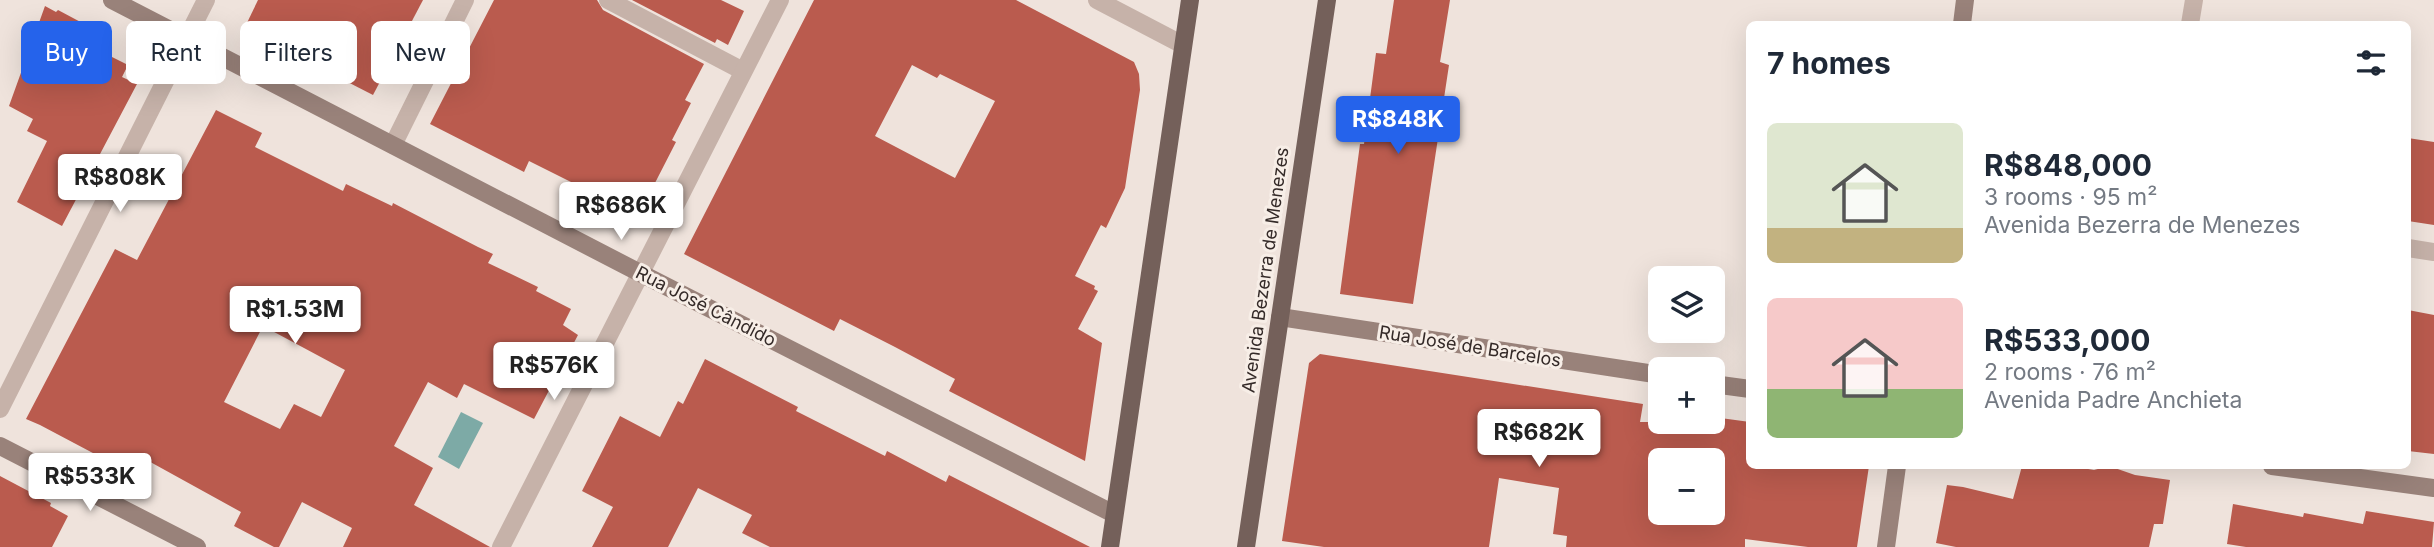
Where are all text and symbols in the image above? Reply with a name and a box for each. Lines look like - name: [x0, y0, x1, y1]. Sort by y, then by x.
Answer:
- chip: Buy: [21, 21, 112, 84]
- chip: Rent: [126, 21, 226, 84]
- chip: Filters: [240, 21, 357, 84]
- chip: New: [371, 21, 470, 84]
- icon: filters: [2352, 44, 2390, 82]
- text: 7 homes: [1767, 45, 1891, 81]
- pin: R$848K: [1341, 96, 1455, 156]
- text: R$848K: [1352, 105, 1444, 133]
- street label: Avenida Bezerra de Menezes: [1237, 146, 1293, 394]
- text: R$848,000: [1984, 147, 2152, 183]
- icon: home: [1823, 151, 1907, 235]
- pin: R$808K: [63, 154, 177, 214]
- text: R$808K: [74, 163, 166, 191]
- pin: R$686K: [564, 182, 678, 242]
- text: 3 rooms · 95 m²: [1984, 183, 2157, 211]
- text: R$686K: [575, 191, 667, 219]
- text: Avenida Bezerra de Menezes: [1984, 211, 2301, 239]
- street label: Rua José Cândido: [632, 262, 780, 350]
- map controls: [1648, 266, 1725, 525]
- button: layers: [1648, 266, 1725, 343]
- pin: R$1.53M: [230, 286, 360, 346]
- text: R$1.53M: [246, 295, 344, 323]
- street label: Rua José de Barcelos: [1378, 321, 1562, 371]
- text: R$533,000: [1984, 322, 2150, 358]
- icon: home: [1823, 326, 1907, 410]
- pin: R$576K: [497, 342, 611, 402]
- text: R$576K: [509, 351, 599, 379]
- button: +: [1648, 357, 1725, 434]
- text: 2 rooms · 76 m²: [1984, 358, 2156, 386]
- text: Avenida Padre Anchieta: [1984, 386, 2242, 414]
- pin: R$682K: [1482, 410, 1596, 469]
- text: R$682K: [1493, 418, 1585, 446]
- button: −: [1648, 448, 1725, 525]
- pin: R$533K: [33, 454, 147, 513]
- text: R$533K: [44, 462, 136, 490]

